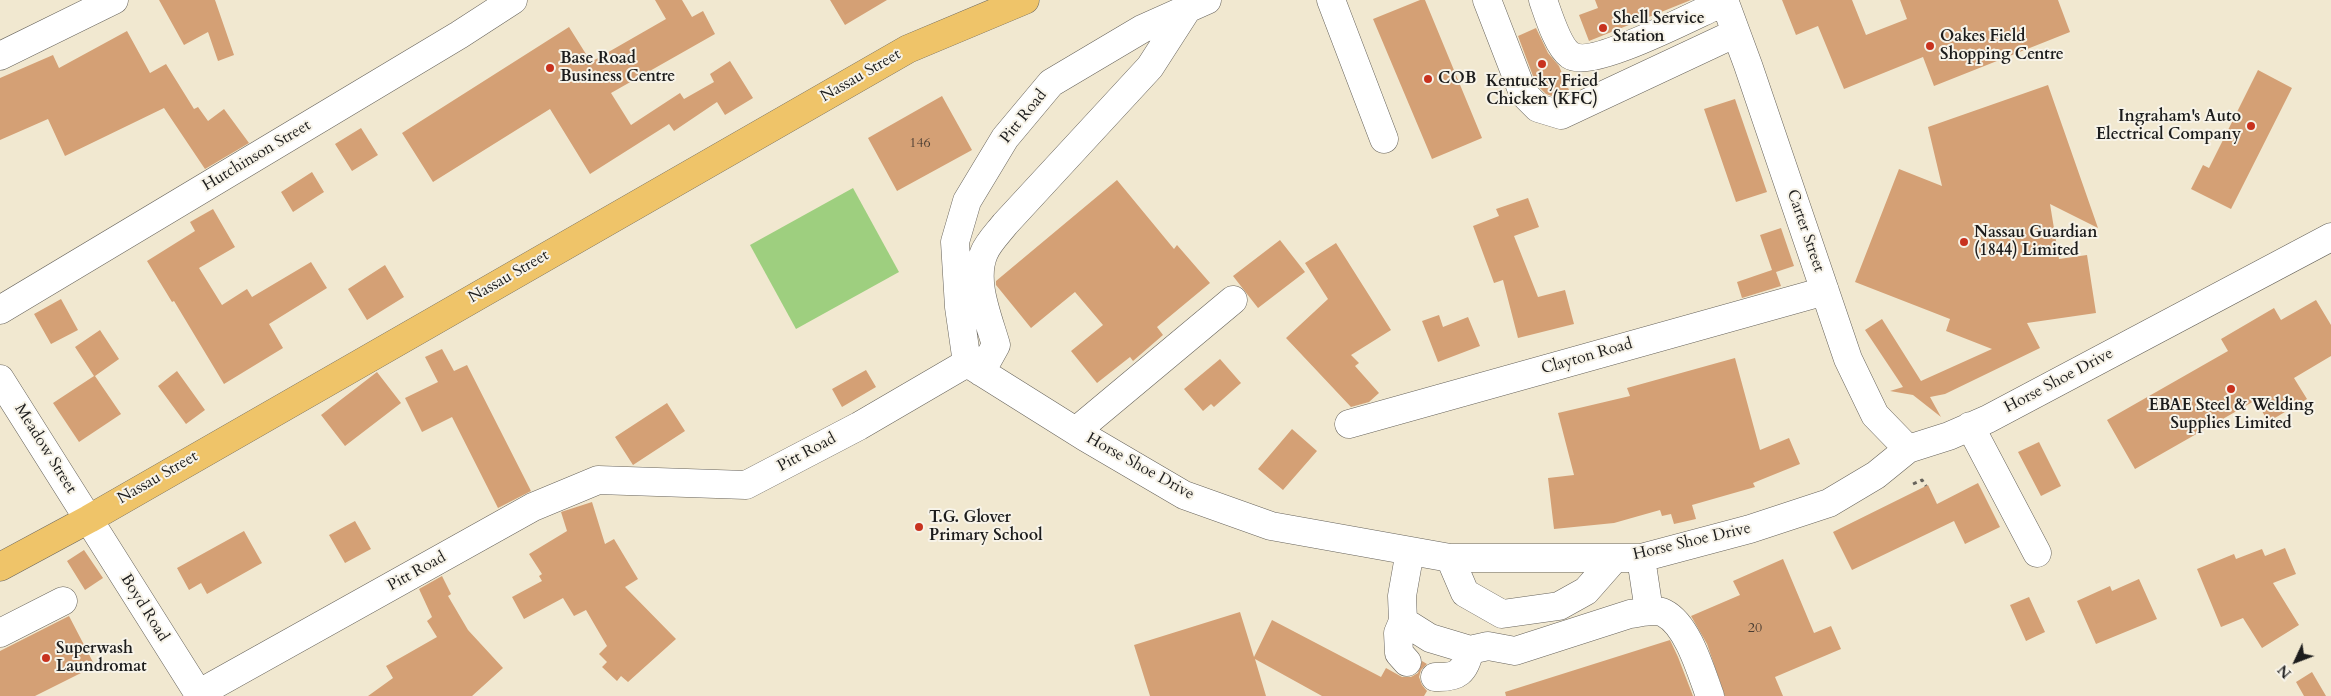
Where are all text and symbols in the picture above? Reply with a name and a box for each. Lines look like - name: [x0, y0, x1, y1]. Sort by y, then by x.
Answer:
- place label: Shell Service Station: [1613, 9, 1705, 47]
- marker: Shell Service Station: [1597, 22, 1609, 34]
- place label: Oakes Field Shopping Centre: [1940, 27, 2064, 65]
- marker: Oakes Field Shopping Centre: [1924, 40, 1936, 52]
- street label: Nassau Street: [817, 45, 905, 107]
- place label: Base Road Business Centre: [560, 49, 675, 87]
- marker: Kentucky Fried Chicken (KFC): [1536, 58, 1548, 70]
- marker: Base Road Business Centre: [544, 62, 556, 74]
- place label: COB: [1438, 69, 1476, 89]
- place label: Kentucky Fried Chicken (KFC): [1486, 72, 1598, 110]
- marker: COB: [1422, 73, 1434, 85]
- street label: Pitt Road: [997, 86, 1051, 148]
- place label: Ingraham's Auto Electrical Company: [2096, 107, 2241, 145]
- street label: Hutchinson Street: [199, 116, 315, 196]
- marker: Ingraham's Auto Electrical Company: [2245, 120, 2257, 132]
- house number: 146: [909, 136, 931, 152]
- street label: Carter Street: [1782, 187, 1828, 275]
- place label: Nassau Guardian (1844) Limited: [1974, 223, 2098, 261]
- marker: Nassau Guardian (1844) Limited: [1958, 236, 1970, 248]
- street label: Nassau Street: [465, 246, 553, 308]
- street label: Clayton Road: [1539, 335, 1635, 379]
- street label: Horse Shoe Drive: [2001, 344, 2117, 418]
- marker: EBAE Steel & Welding Supplies Limited: [2225, 383, 2237, 395]
- place label: EBAE Steel & Welding Supplies Limited: [2149, 396, 2313, 434]
- street label: Meadow Street: [10, 401, 80, 497]
- street label: Horse Shoe Drive: [1083, 429, 1197, 505]
- street label: Pitt Road: [774, 430, 840, 476]
- street label: Nassau Street: [114, 447, 202, 509]
- place label: T.G. Glover Primary School: [929, 508, 1043, 546]
- street label: Horse Shoe Drive: [1631, 519, 1753, 565]
- marker: T.G. Glover Primary School: [913, 521, 925, 533]
- street label: Pitt Road: [385, 548, 449, 596]
- street label: Boyd Road: [116, 571, 172, 645]
- house number: 20: [1748, 621, 1762, 637]
- north arrow: [2271, 636, 2321, 686]
- place label: Superwash Laundromat: [56, 639, 147, 677]
- marker: Superwash Laundromat: [40, 652, 52, 664]
- text: N: [2274, 661, 2296, 682]

